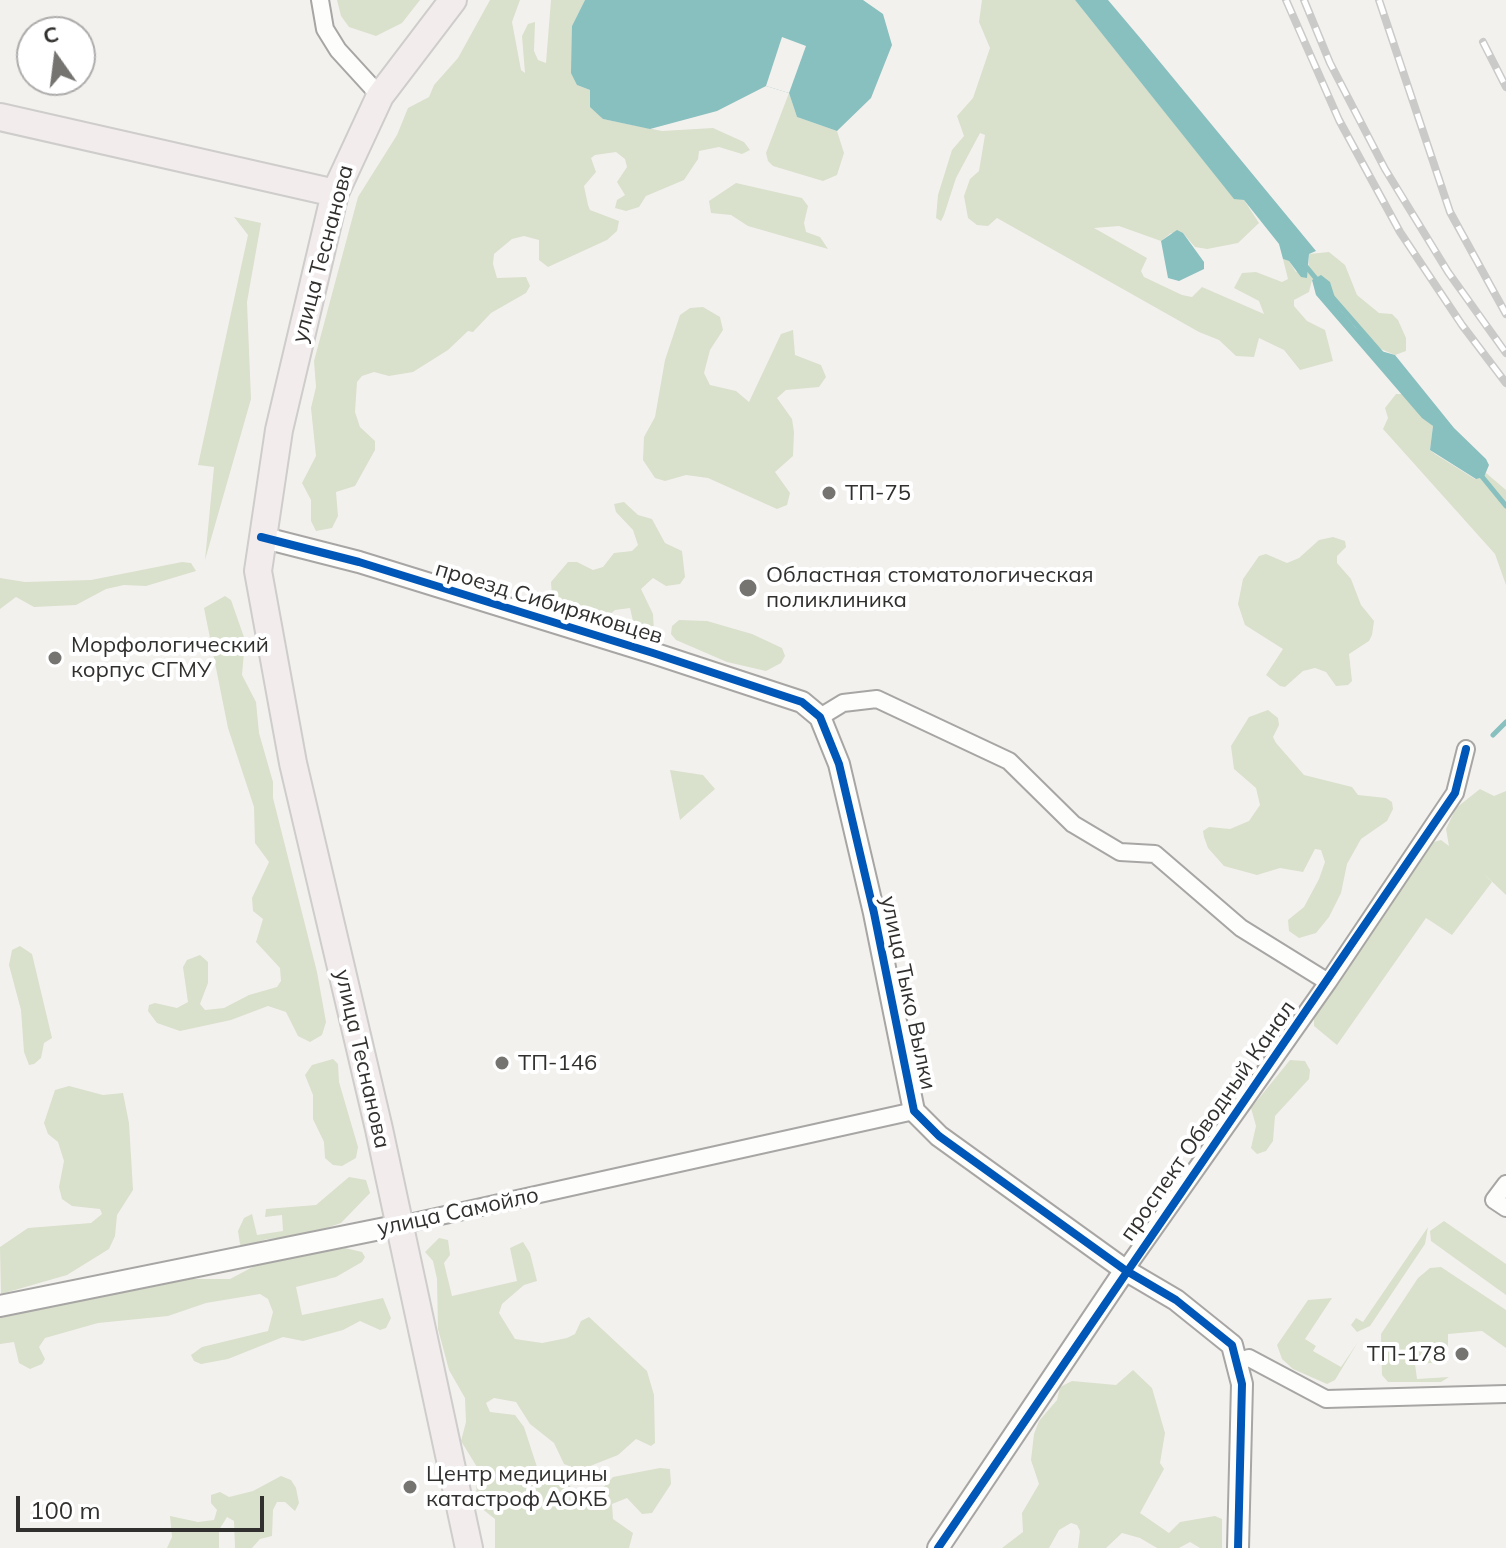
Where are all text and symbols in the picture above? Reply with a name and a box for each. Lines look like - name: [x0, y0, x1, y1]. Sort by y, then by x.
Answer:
- north arrow: [16, 16, 96, 96]
- text: С: [40, 19, 61, 50]
- street label: улица Теснанова: [287, 162, 359, 346]
- place label: ТП-75: [845, 480, 911, 506]
- marker: ТП-75: [820, 484, 838, 502]
- street label: проезд Сибиряковцев: [432, 556, 666, 650]
- place label: Областная стоматологическая поликлиника: [766, 562, 1094, 614]
- marker: Областная стоматологическая поликлиника: [737, 577, 759, 599]
- place label: Морфологический корпус СГМУ: [71, 632, 269, 684]
- marker: Морфологический корпус СГМУ: [46, 649, 64, 667]
- street label: улица Тыко Вылки: [875, 894, 941, 1092]
- street label: улица Теснанова: [329, 967, 395, 1151]
- street label: проспект Обводный Канал: [1115, 996, 1301, 1246]
- place label: ТП-146: [518, 1050, 597, 1076]
- marker: ТП-146: [493, 1054, 511, 1072]
- street label: улица Самойло: [375, 1182, 541, 1242]
- place label: ТП-178: [1367, 1341, 1446, 1367]
- marker: ТП-178: [1453, 1345, 1471, 1363]
- place label: Центр медицины катастроф АОКБ: [426, 1461, 608, 1512]
- marker: Центр медицины катастроф АОКБ: [401, 1478, 419, 1496]
- scale bar: [20, 1480, 268, 1530]
- text: 100 m: [30, 1495, 101, 1525]

